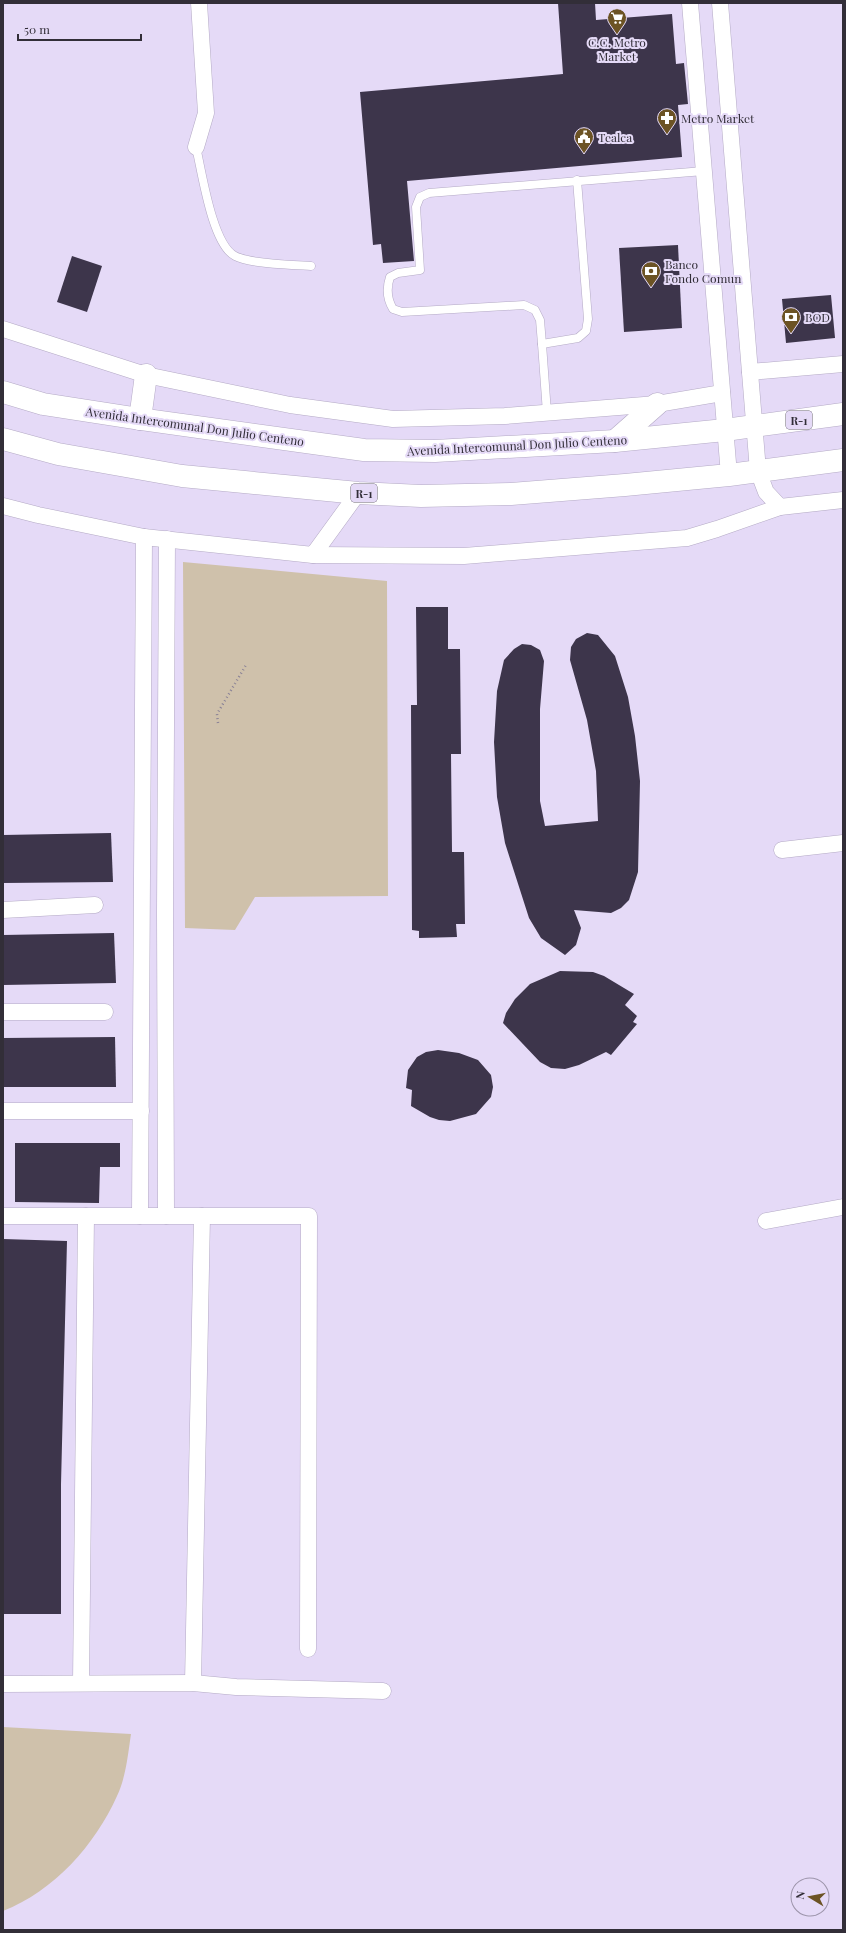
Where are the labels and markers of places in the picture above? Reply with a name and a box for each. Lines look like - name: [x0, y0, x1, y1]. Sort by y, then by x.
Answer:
- supermarket icon: C.C. Metro Market: [606, 7, 628, 35]
- place label: C.C. Metro Market: [588, 34, 646, 64]
- pharmacy icon: Metro Market: [656, 107, 678, 135]
- place label: Metro Market: [681, 110, 755, 126]
- public building icon: Tealca: [573, 126, 595, 154]
- place label: Tealca: [598, 129, 632, 145]
- place label: Banco Fondo Comun: [665, 256, 741, 286]
- bank icon: Banco Fondo Comun: [640, 260, 662, 288]
- bank icon: BOD: [780, 306, 802, 334]
- place label: BOD: [805, 309, 830, 325]

